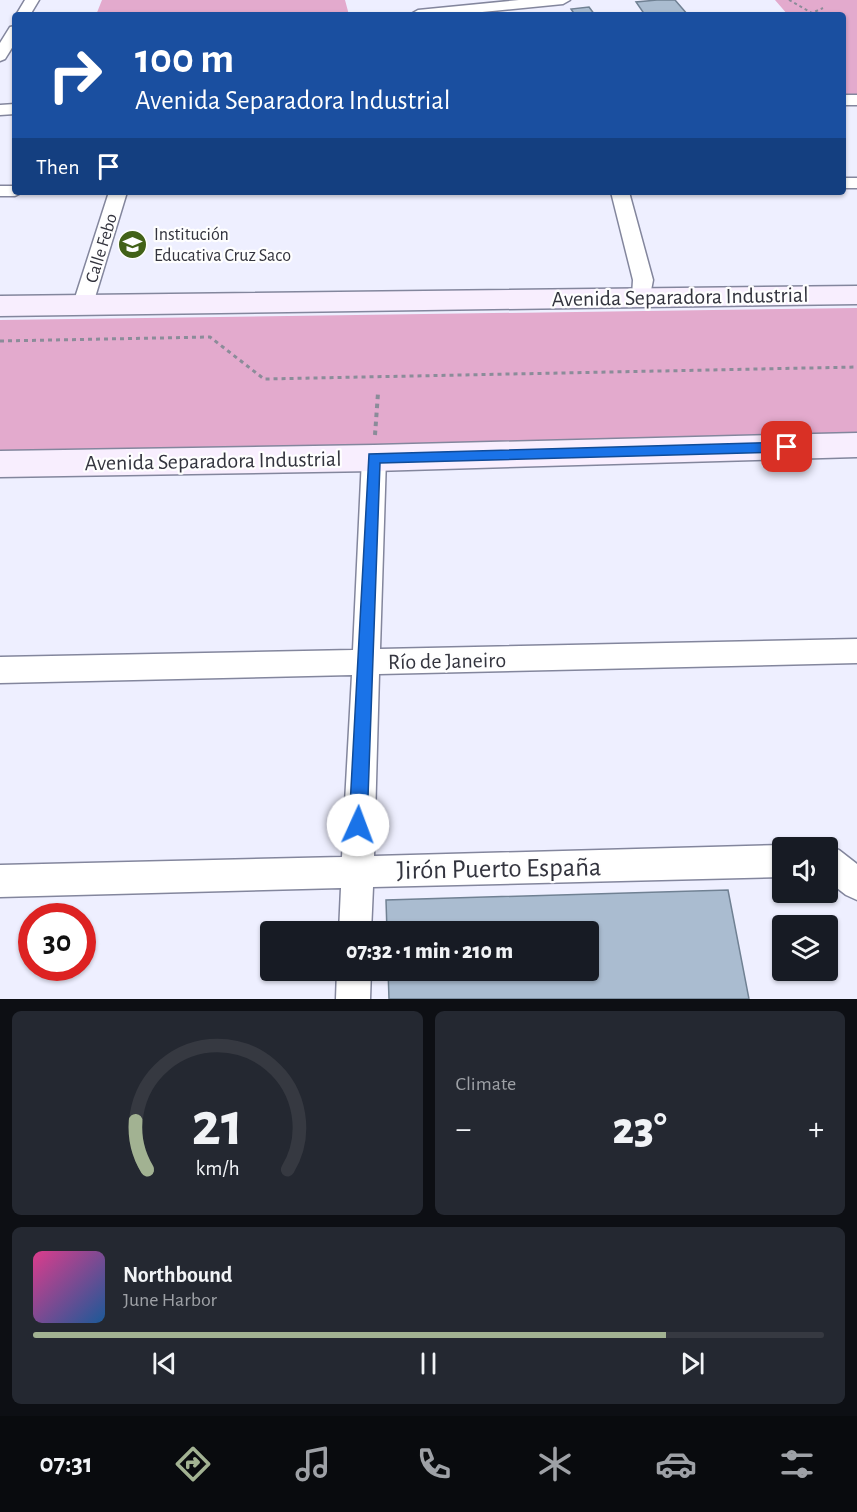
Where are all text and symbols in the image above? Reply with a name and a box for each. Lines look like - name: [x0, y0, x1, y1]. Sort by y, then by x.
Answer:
- icon: right: [36, 36, 114, 114]
- text: 100 m: [135, 38, 234, 80]
- text: Avenida Separadora Industrial: [135, 87, 450, 114]
- icon: arrive: [92, 150, 125, 183]
- text: Then: [36, 156, 80, 178]
- street label: Calle Febo: [83, 211, 121, 285]
- place label: Institución Educativa Cruz Saco: [154, 226, 291, 265]
- school or university icon: Institución Educativa Cruz Saco: [117, 228, 149, 260]
- street label: Avenida Separadora Industrial: [551, 284, 809, 310]
- pin: [761, 421, 812, 472]
- icon: arrive: [770, 430, 803, 463]
- street label: Avenida Separadora Industrial: [84, 448, 342, 474]
- street label: Río de Janeiro: [388, 649, 506, 673]
- position arrow: [326, 793, 390, 857]
- map controls: [772, 837, 838, 981]
- button: sound: [772, 837, 838, 903]
- street label: Jirón Puerto España: [396, 853, 602, 884]
- speed limit sign: 30: [18, 903, 96, 981]
- button: layers: [772, 915, 838, 981]
- text: 07:32 · 1 min · 210 m: [346, 940, 513, 962]
- text: Climate: [456, 1074, 516, 1094]
- text: 21: [191, 1094, 243, 1156]
- text: 23°: [613, 1107, 667, 1152]
- text: −: [456, 1113, 471, 1146]
- text: +: [808, 1113, 824, 1146]
- text: km/h: [195, 1158, 239, 1179]
- text: Northbound: [123, 1264, 232, 1286]
- text: June Harbor: [123, 1290, 217, 1310]
- icon: previous: [148, 1347, 181, 1380]
- icon: pause: [412, 1347, 445, 1380]
- icon: next: [676, 1347, 709, 1380]
- icon: directions: [172, 1443, 214, 1485]
- icon: music: [292, 1443, 334, 1485]
- icon: phone: [413, 1443, 455, 1485]
- icon: climate: [534, 1443, 576, 1485]
- icon: car: [655, 1443, 697, 1485]
- icon: filters: [776, 1443, 818, 1485]
- text: 07:31: [39, 1450, 93, 1477]

